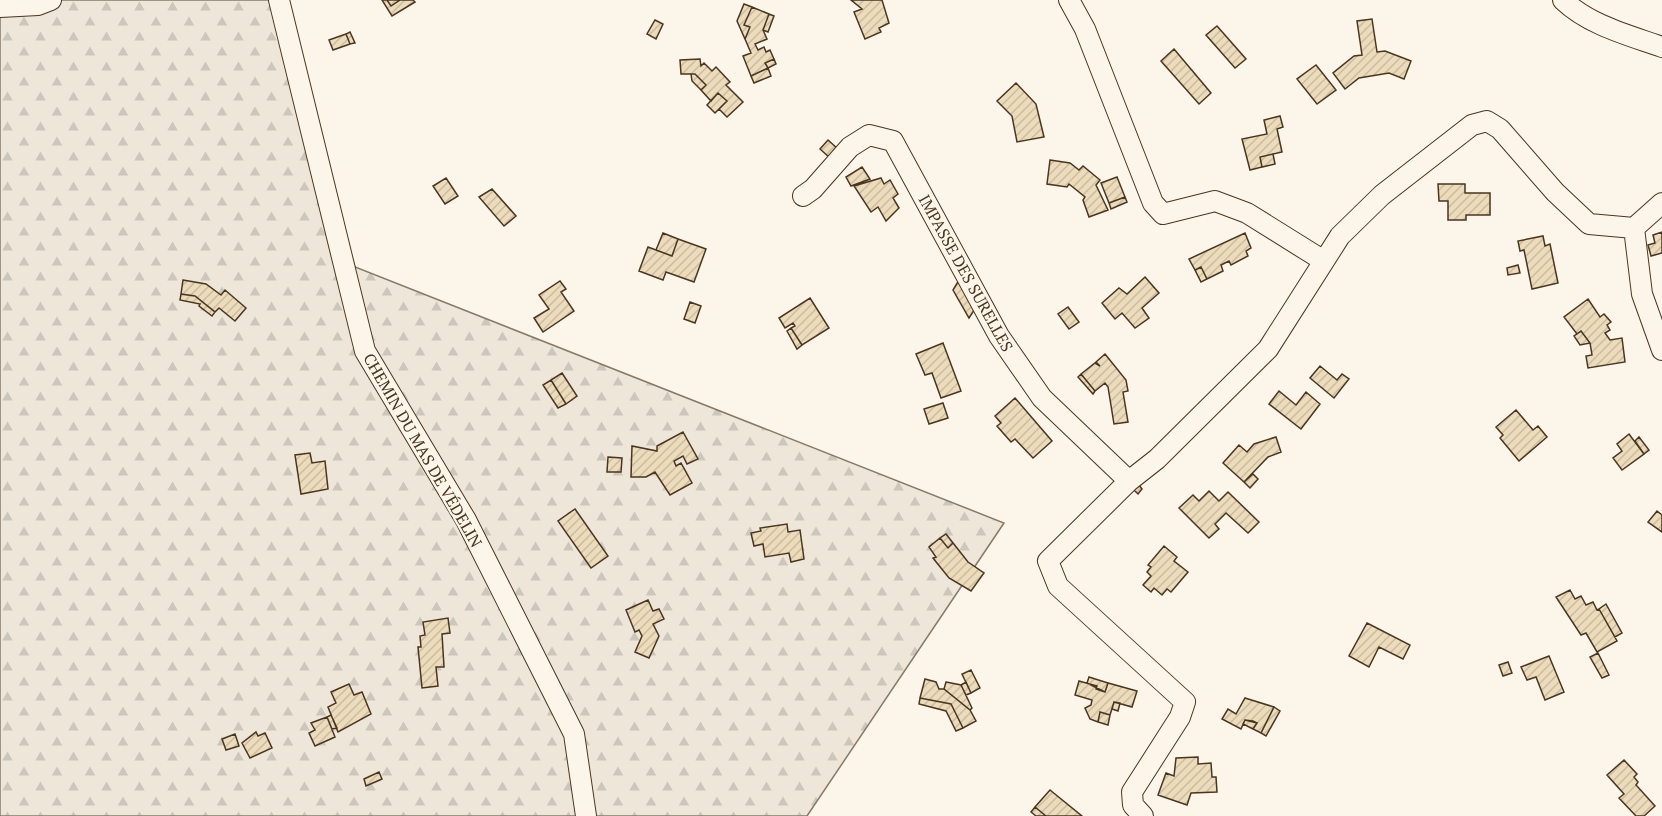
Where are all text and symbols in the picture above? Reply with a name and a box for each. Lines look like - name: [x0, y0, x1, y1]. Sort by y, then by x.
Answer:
- street label: IMPASSE DES SURELLES: [914, 190, 1018, 356]
- street label: CHEMIN DU MAS DE VÉDELIN: [358, 349, 488, 551]

